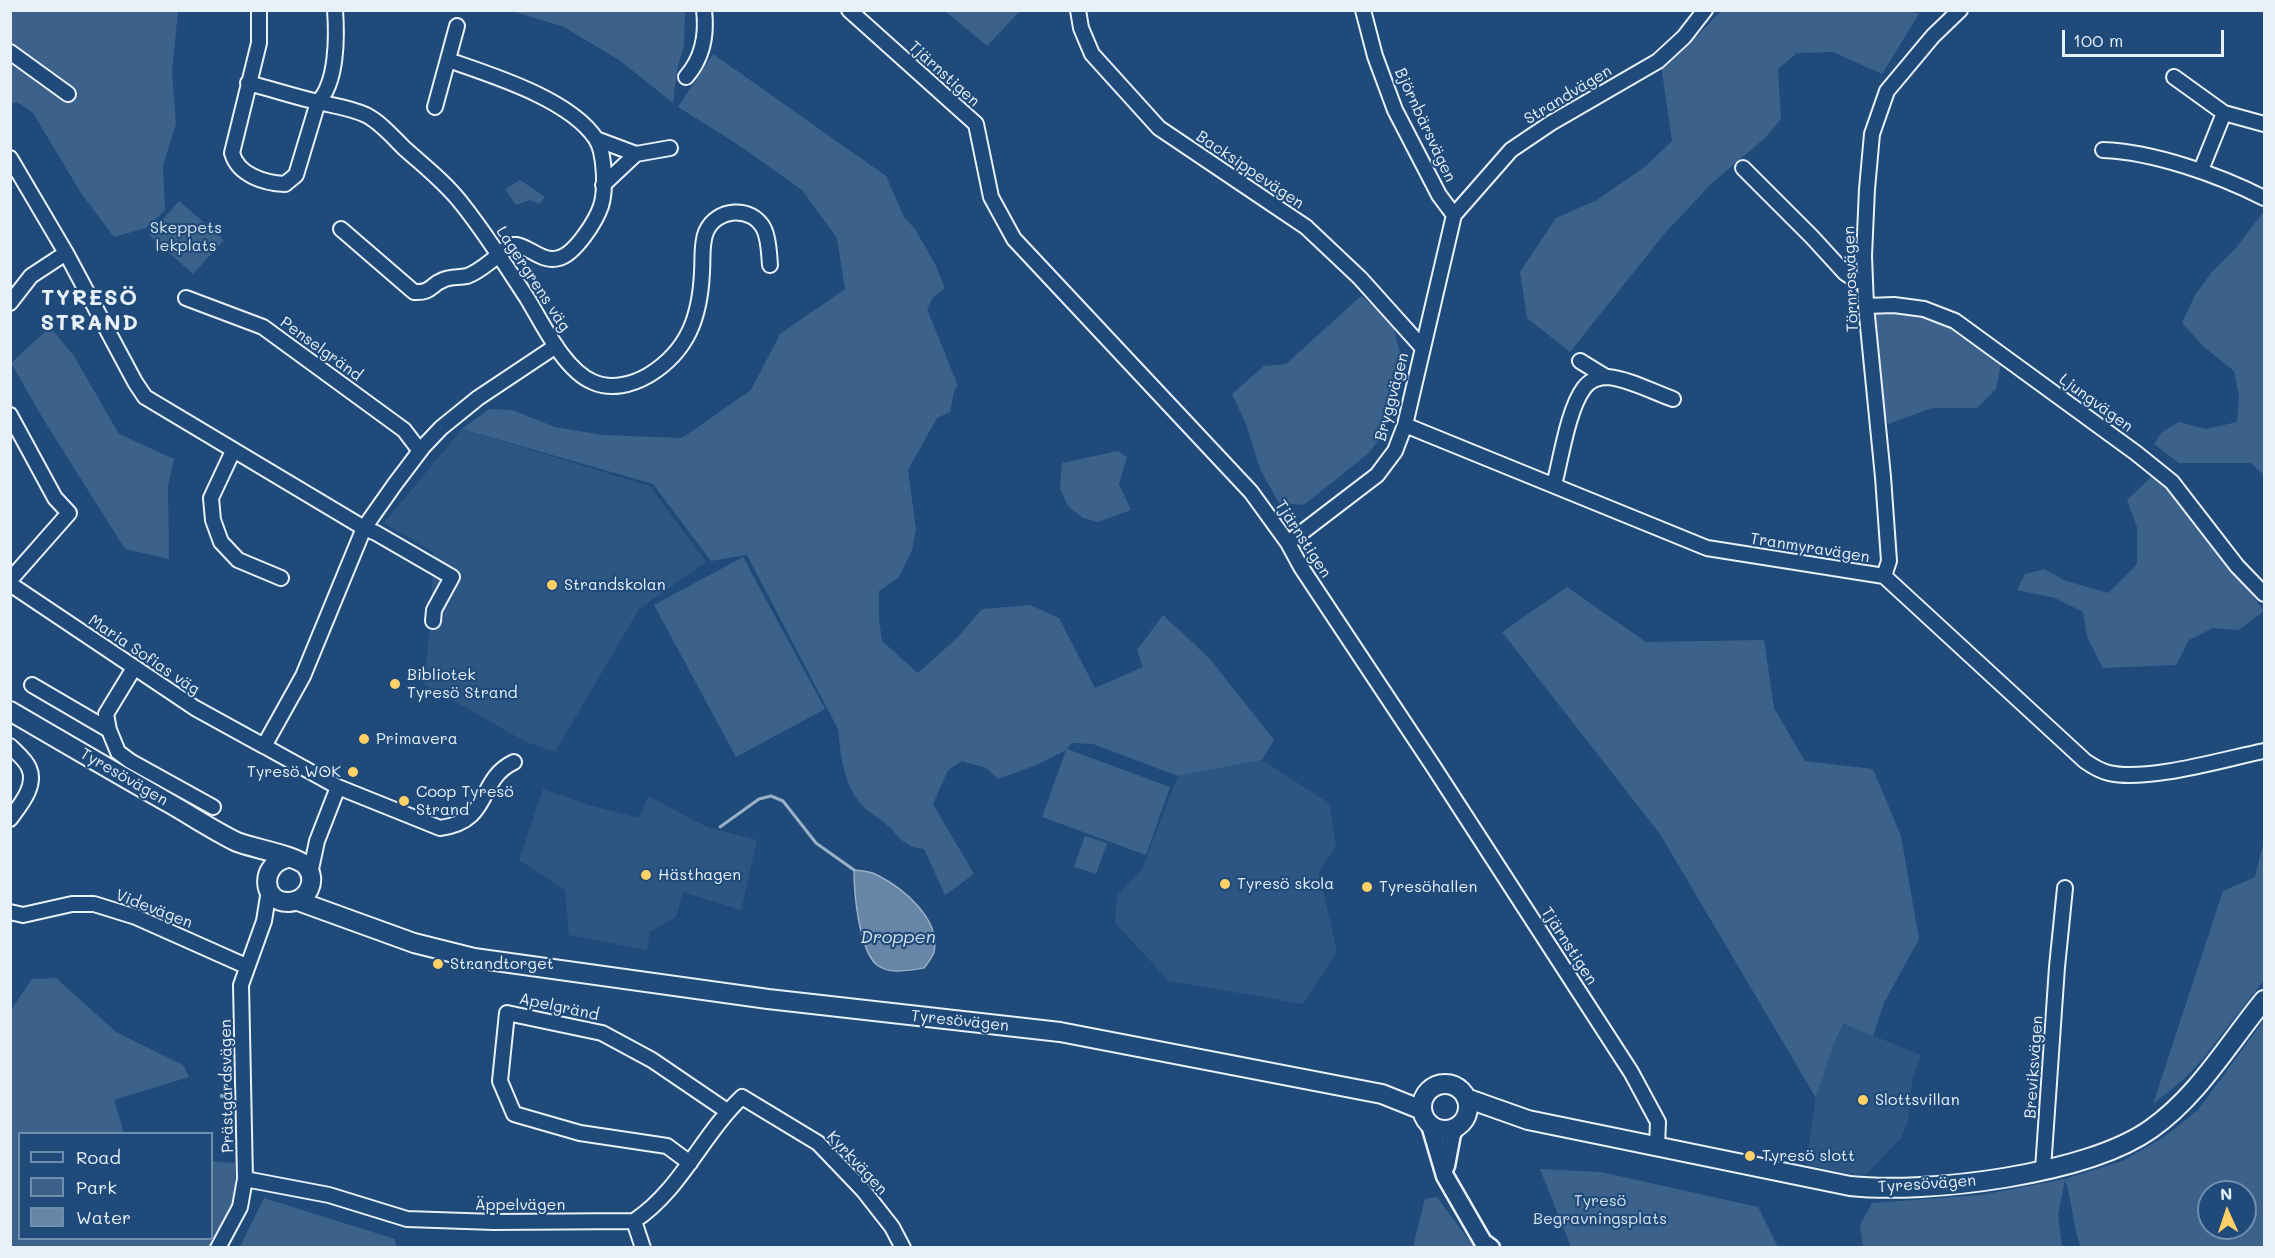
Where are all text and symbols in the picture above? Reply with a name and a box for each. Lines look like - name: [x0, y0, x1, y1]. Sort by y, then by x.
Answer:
- scale bar: [2065, 18, 2227, 56]
- text: 100 m: [2073, 28, 2123, 52]
- street label: Tjärnstigen: [905, 37, 983, 111]
- street label: Strandvägen: [1521, 61, 1615, 129]
- street label: Björnbärsvägen: [1390, 65, 1460, 185]
- street label: Backsippevägen: [1192, 127, 1308, 213]
- park label: Skeppets lekplats: [150, 218, 222, 256]
- street label: Lagergrens väg: [492, 223, 574, 335]
- street label: Törnrosvägen: [1840, 225, 1862, 333]
- district label: TYRESÖ STRAND: [41, 285, 139, 336]
- street label: Penselgränd: [276, 313, 366, 385]
- street label: Bryggvägen: [1371, 351, 1413, 443]
- street label: Ljungvägen: [2055, 370, 2137, 436]
- street label: Tjärnstigen: [1271, 496, 1335, 582]
- street label: Tranmyravägen: [1749, 529, 1871, 567]
- place label: Strandskolan: [564, 575, 666, 595]
- marker: Strandskolan: [545, 578, 559, 592]
- street label: Maria Sofias väg: [85, 611, 203, 699]
- place label: Bibliotek Tyresö Strand: [407, 665, 518, 703]
- marker: Bibliotek Tyresö Strand: [388, 677, 402, 691]
- place label: Primavera: [376, 729, 458, 749]
- marker: Primavera: [357, 732, 371, 746]
- street label: Tyresövägen: [77, 744, 171, 810]
- place label: Tyresö WOK: [247, 762, 341, 782]
- marker: Tyresö WOK: [346, 765, 360, 779]
- place label: Coop Tyresö Strand: [416, 782, 514, 820]
- marker: Coop Tyresö Strand: [397, 794, 411, 808]
- place label: Hästhagen: [658, 865, 741, 885]
- marker: Hästhagen: [639, 868, 653, 882]
- place label: Tyresö skola: [1237, 874, 1334, 894]
- marker: Tyresö skola: [1218, 877, 1232, 891]
- place label: Tyresöhallen: [1379, 877, 1477, 897]
- marker: Tyresöhallen: [1360, 880, 1374, 894]
- street label: Videvägen: [113, 886, 195, 932]
- street label: Tjärnstigen: [1537, 903, 1601, 989]
- water label: Droppen: [860, 926, 936, 948]
- place label: Strandtorget: [450, 954, 554, 974]
- marker: Strandtorget: [431, 957, 445, 971]
- street label: Apelgränd: [517, 989, 601, 1025]
- street label: Tyresövägen: [910, 1006, 1010, 1036]
- street label: Breviksvägen: [2021, 1015, 2047, 1119]
- street label: Prästgårdsvägen: [216, 1019, 238, 1153]
- place label: Slottsvillan: [1875, 1090, 1960, 1110]
- marker: Slottsvillan: [1856, 1093, 1870, 1107]
- street label: Kyrkvägen: [823, 1127, 891, 1199]
- legend: [18, 1132, 213, 1240]
- text: Road: [76, 1145, 121, 1169]
- place label: Tyresö slott: [1762, 1146, 1855, 1166]
- marker: Tyresö slott: [1743, 1149, 1757, 1163]
- street label: Tyresövägen: [1877, 1171, 1977, 1197]
- text: Park: [76, 1175, 117, 1199]
- north arrow: [2197, 1180, 2257, 1240]
- text: N: [2220, 1183, 2233, 1204]
- park label: Tyresö Begravningsplats: [1533, 1191, 1667, 1229]
- street label: Äppelvägen: [475, 1195, 565, 1215]
- text: Water: [76, 1205, 131, 1229]

